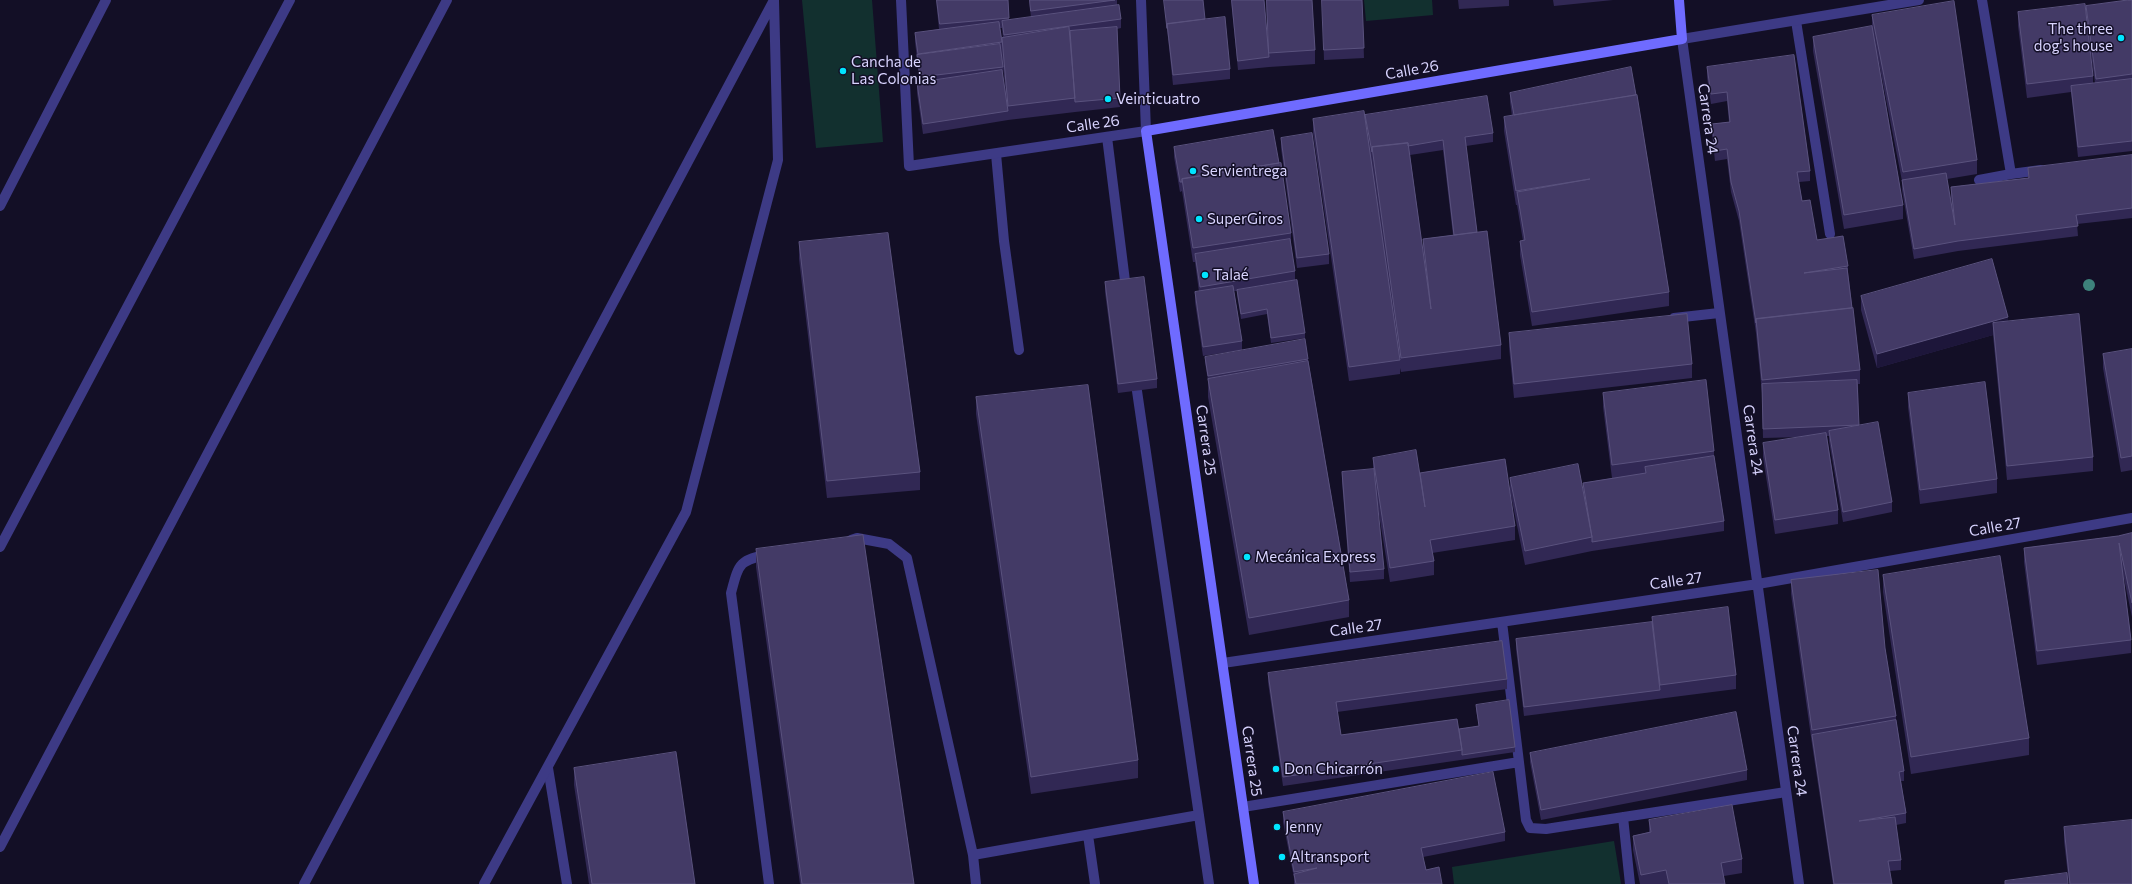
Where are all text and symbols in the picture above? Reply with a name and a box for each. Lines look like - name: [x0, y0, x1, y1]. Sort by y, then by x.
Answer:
- place label: The three dog's house: [2034, 20, 2113, 55]
- marker: The three dog's house: [2116, 33, 2126, 43]
- place label: Cancha de Las Colonias: [851, 53, 936, 88]
- street label: Calle 26: [1384, 56, 1440, 84]
- marker: Cancha de Las Colonias: [838, 66, 848, 76]
- street label: Carrera 24: [1694, 82, 1722, 156]
- place label: Veinticuatro: [1116, 90, 1200, 108]
- marker: Veinticuatro: [1103, 94, 1113, 104]
- street label: Calle 26: [1065, 111, 1121, 137]
- place label: Servientrega: [1201, 162, 1287, 180]
- marker: Servientrega: [1188, 166, 1198, 176]
- place label: SuperGiros: [1207, 210, 1283, 228]
- marker: SuperGiros: [1194, 214, 1204, 224]
- place label: Talaé: [1213, 266, 1249, 284]
- marker: Talaé: [1200, 270, 1210, 280]
- street label: Carrera 25: [1192, 403, 1220, 477]
- street label: Carrera 24: [1739, 403, 1767, 477]
- street label: Calle 27: [1967, 514, 2023, 540]
- place label: Mecánica Express: [1255, 548, 1376, 566]
- marker: Mecánica Express: [1242, 552, 1252, 562]
- street label: Calle 27: [1649, 568, 1703, 594]
- street label: Calle 27: [1329, 615, 1383, 641]
- street label: Carrera 25: [1238, 724, 1266, 798]
- street label: Carrera 24: [1783, 724, 1811, 798]
- place label: Don Chicarrón: [1284, 760, 1383, 778]
- marker: Don Chicarrón: [1271, 764, 1281, 774]
- place label: Jenny: [1285, 818, 1322, 836]
- marker: Jenny: [1272, 822, 1282, 832]
- place label: Altransport: [1290, 848, 1369, 866]
- marker: Altransport: [1277, 852, 1287, 862]

